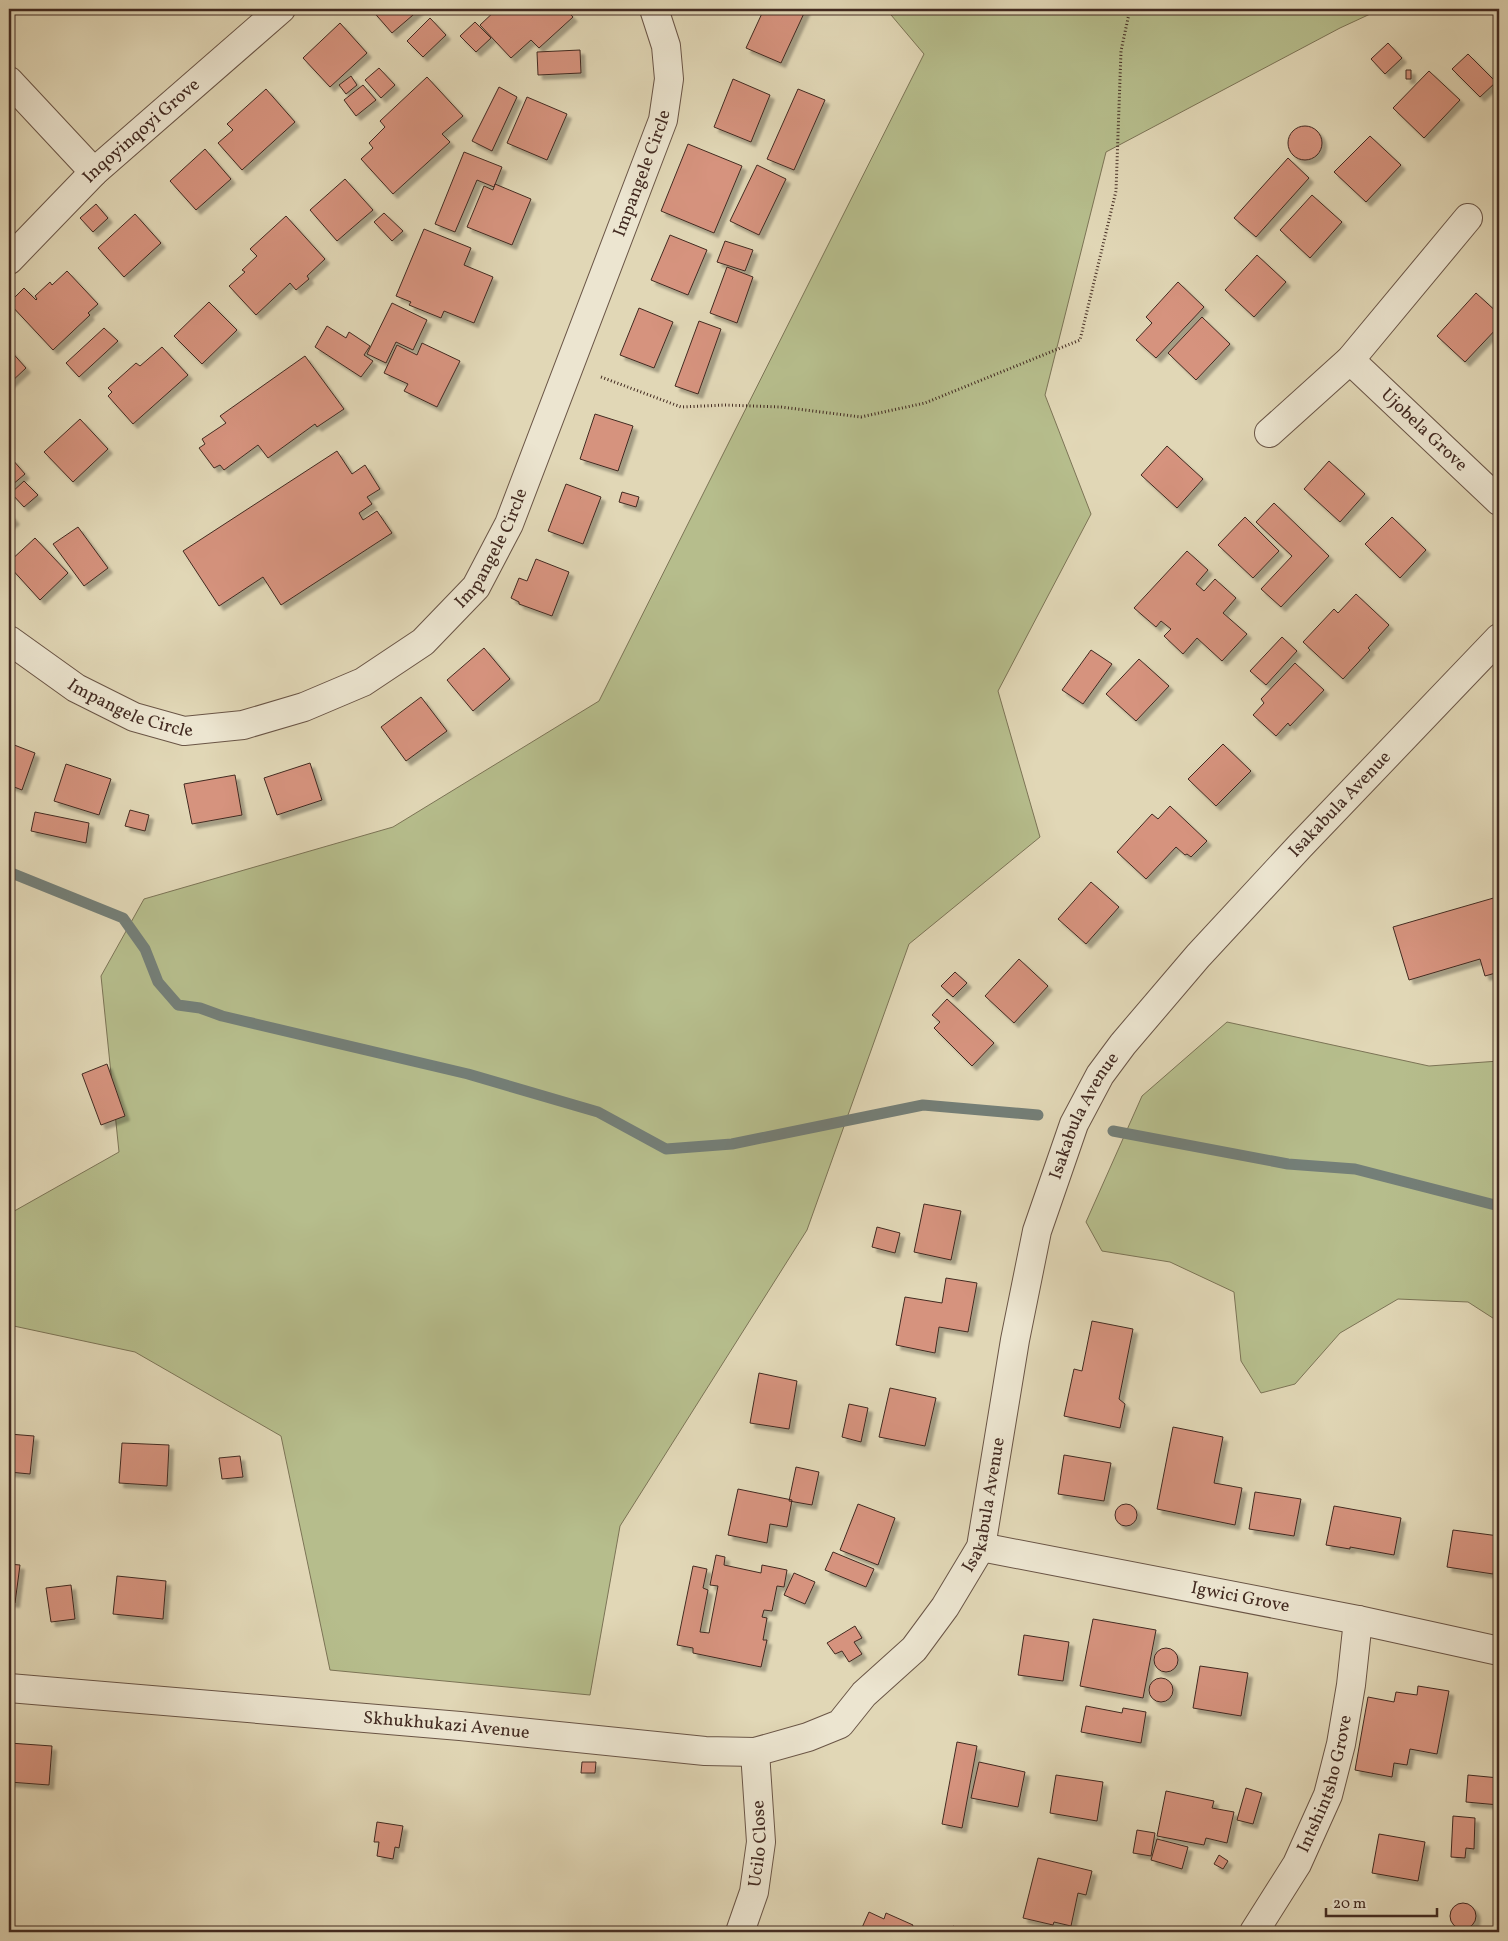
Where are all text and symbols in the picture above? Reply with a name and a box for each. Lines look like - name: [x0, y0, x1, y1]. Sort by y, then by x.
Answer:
- street label: Inqoyinqoyi Grove: [77, 73, 205, 189]
- street label: Impangele Circle: [607, 108, 677, 240]
- street label: Ujobela Grove: [1375, 383, 1473, 477]
- street label: Impangele Circle: [449, 485, 534, 614]
- street label: Impangele Circle: [62, 673, 194, 743]
- street label: Isakabula Avenue: [1283, 746, 1397, 863]
- street label: Isakabula Avenue: [1043, 1047, 1125, 1183]
- street label: Isakabula Avenue: [956, 1435, 1011, 1577]
- street label: Igwici Grove: [1189, 1575, 1292, 1619]
- street label: Skhukhukazi Avenue: [362, 1705, 531, 1746]
- street label: Intshintsho Grove: [1291, 1713, 1358, 1857]
- street label: Ucilo Close: [742, 1800, 774, 1889]
- scale bar: [1326, 1886, 1437, 1918]
- text: 20 m: [1333, 1894, 1366, 1915]

